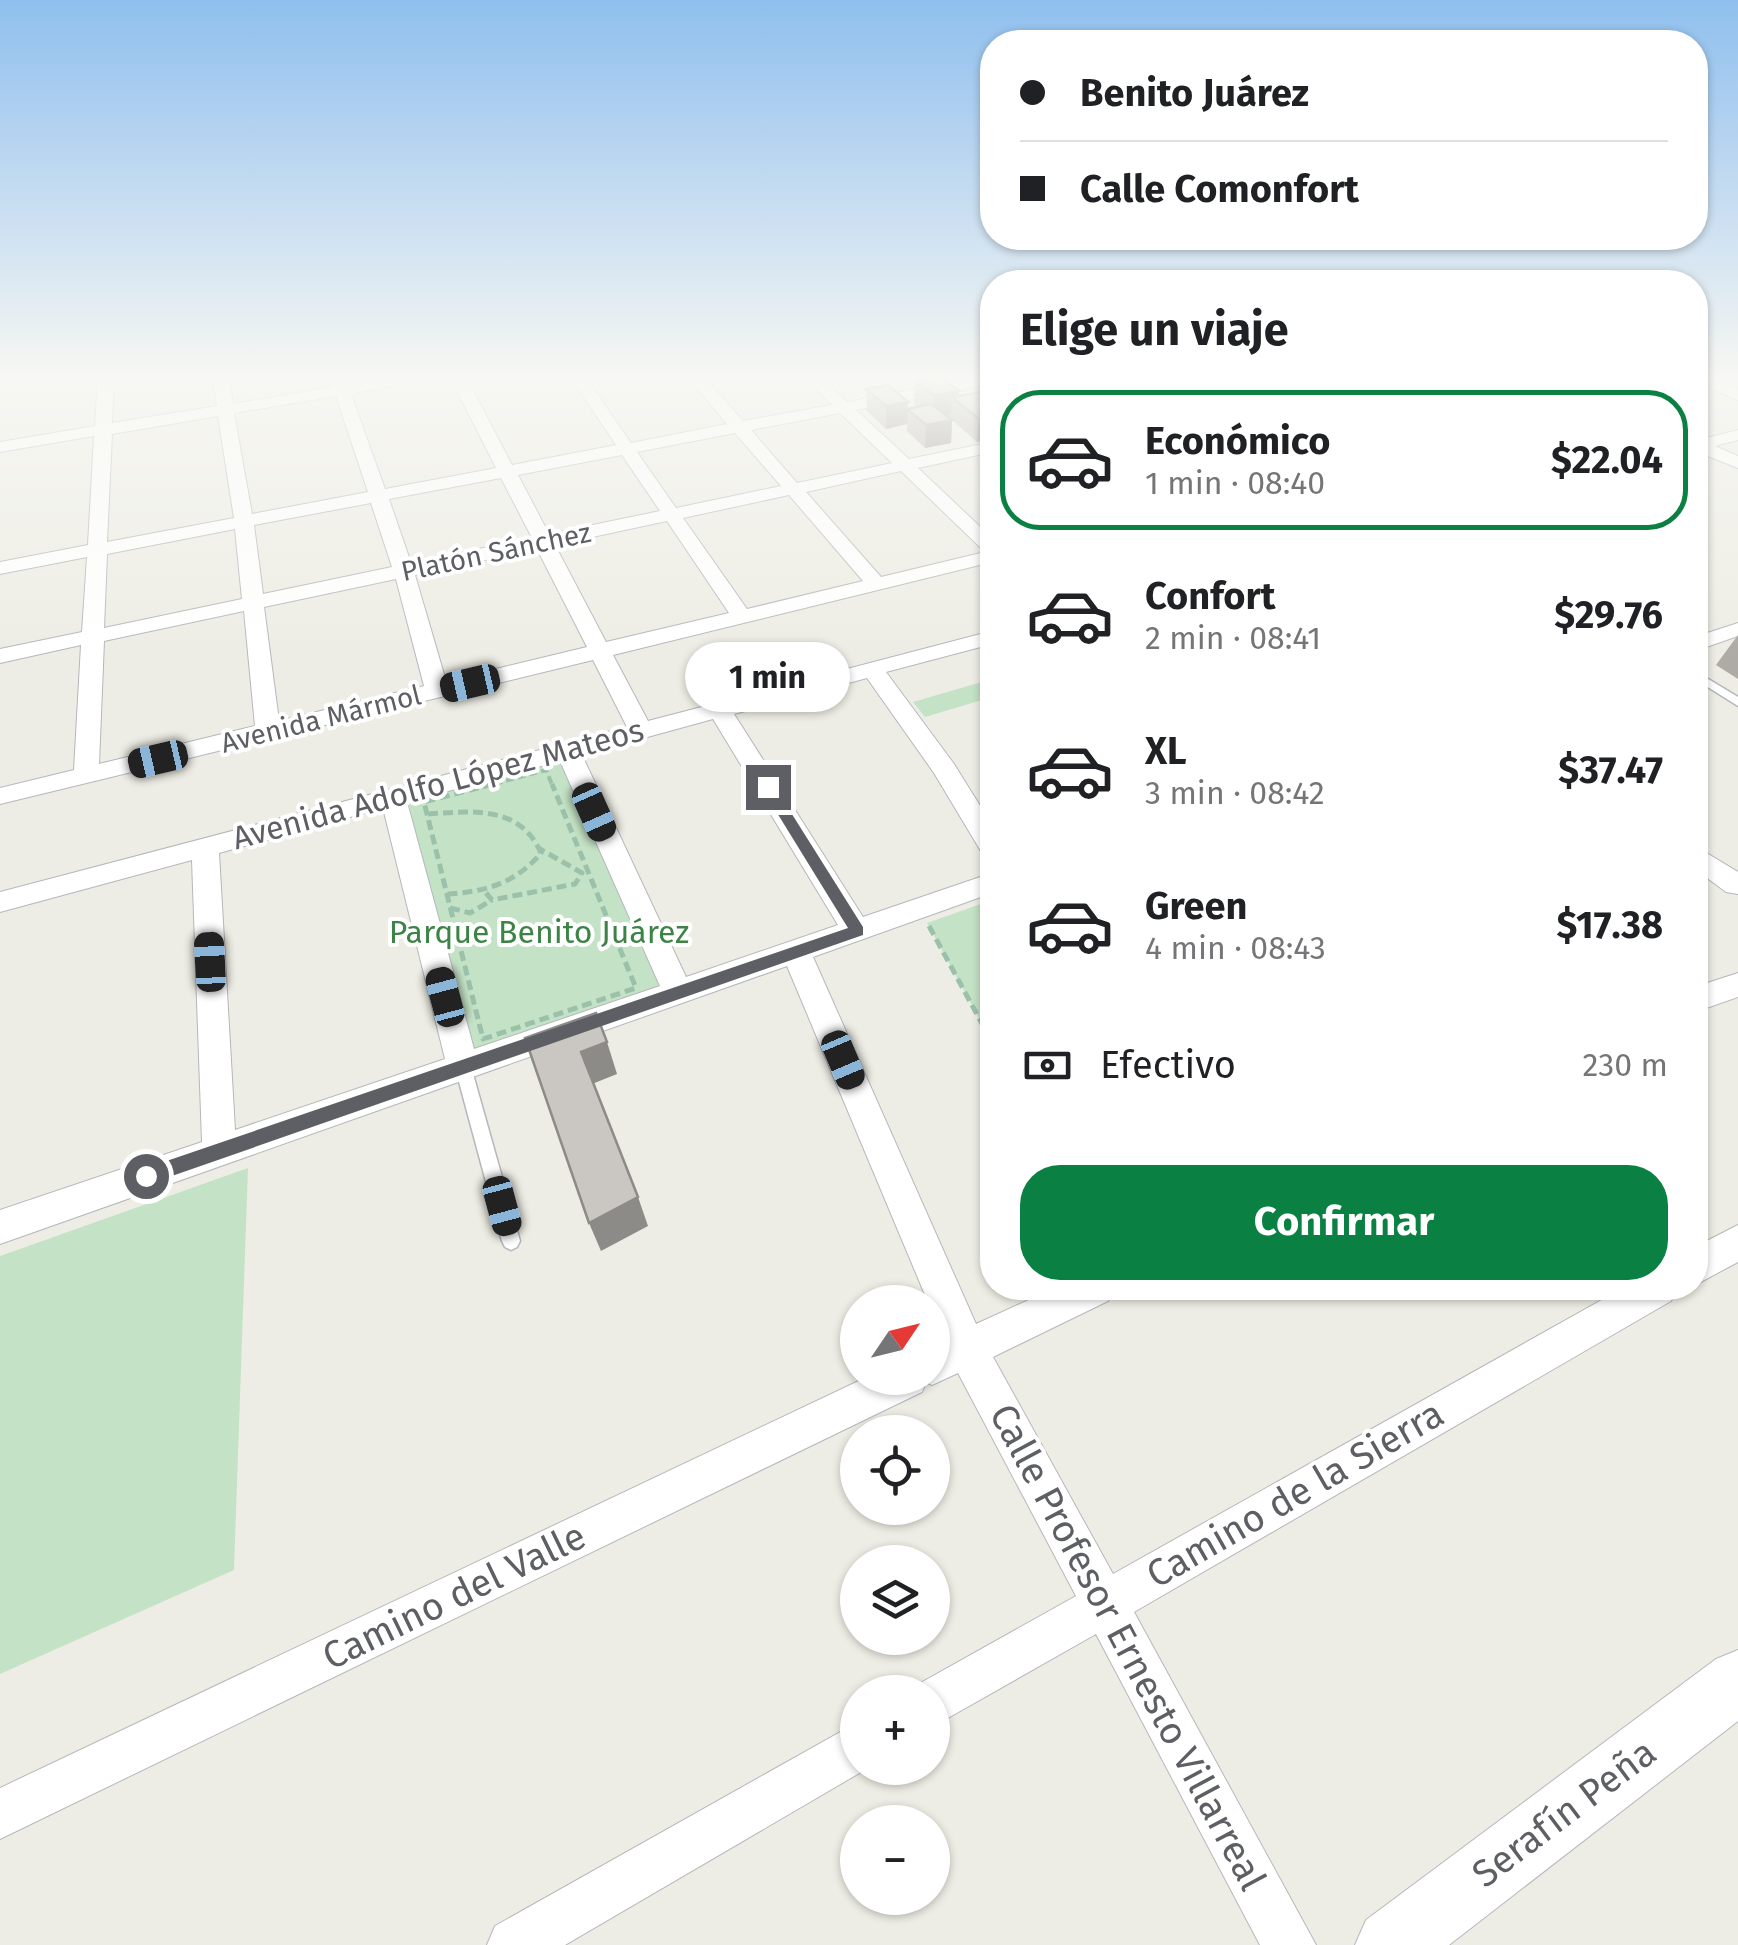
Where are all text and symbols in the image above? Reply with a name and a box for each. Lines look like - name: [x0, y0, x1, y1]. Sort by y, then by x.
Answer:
- text: Benito Juárez: [1080, 70, 1309, 116]
- text: Calle Comonfort: [1080, 166, 1359, 212]
- text: Elige un viaje: [1020, 303, 1288, 357]
- icon: car: [1025, 415, 1115, 505]
- text: Económico: [1145, 418, 1330, 464]
- text: $22.04: [1551, 437, 1663, 483]
- text: 1 min · 08:40: [1145, 464, 1325, 502]
- street label: Platón Sánchez: [398, 516, 594, 588]
- icon: car: [1025, 570, 1115, 660]
- text: Confort: [1145, 573, 1275, 619]
- text: $29.76: [1554, 592, 1663, 638]
- text: 2 min · 08:41: [1145, 619, 1321, 657]
- callout: 1 min: [686, 642, 850, 712]
- text: 1 min: [729, 658, 806, 696]
- car: [437, 662, 503, 704]
- street label: Avenida Mármol: [218, 678, 424, 760]
- street label: Avenida Adolfo López Mateos: [228, 711, 648, 857]
- icon: car: [1025, 725, 1115, 815]
- text: XL: [1145, 728, 1187, 774]
- car: [125, 738, 191, 780]
- text: $37.47: [1558, 747, 1663, 793]
- route end: [746, 765, 791, 810]
- text: 3 min · 08:42: [1145, 774, 1325, 812]
- car: [568, 778, 620, 846]
- icon: car: [1025, 880, 1115, 970]
- text: Green: [1145, 883, 1248, 929]
- text: $17.38: [1557, 902, 1663, 948]
- park label: Parque Benito Juárez: [389, 913, 689, 951]
- text: 4 min · 08:43: [1145, 929, 1326, 967]
- car: [193, 931, 227, 993]
- car: [423, 964, 467, 1030]
- car: [817, 1027, 869, 1093]
- icon: cash: [1020, 1038, 1075, 1093]
- text: Efectivo: [1100, 1042, 1236, 1088]
- text: 230 m: [1583, 1046, 1668, 1084]
- route start: [124, 1154, 169, 1199]
- button: Confirmar: [1020, 1165, 1668, 1280]
- car: [480, 1173, 524, 1239]
- north arrow: [840, 1285, 950, 1395]
- map controls: [840, 1285, 950, 1915]
- street label: Camino de la Sierra: [1138, 1390, 1452, 1598]
- street label: Calle Profesor Ernesto Villarreal: [980, 1396, 1276, 1898]
- button: locate: [840, 1415, 950, 1525]
- street label: Camino del Valle: [315, 1512, 593, 1680]
- button: layers: [840, 1545, 950, 1655]
- button: +: [840, 1675, 950, 1785]
- street label: Serafín Peña: [1463, 1729, 1665, 1897]
- button: −: [840, 1805, 950, 1915]

